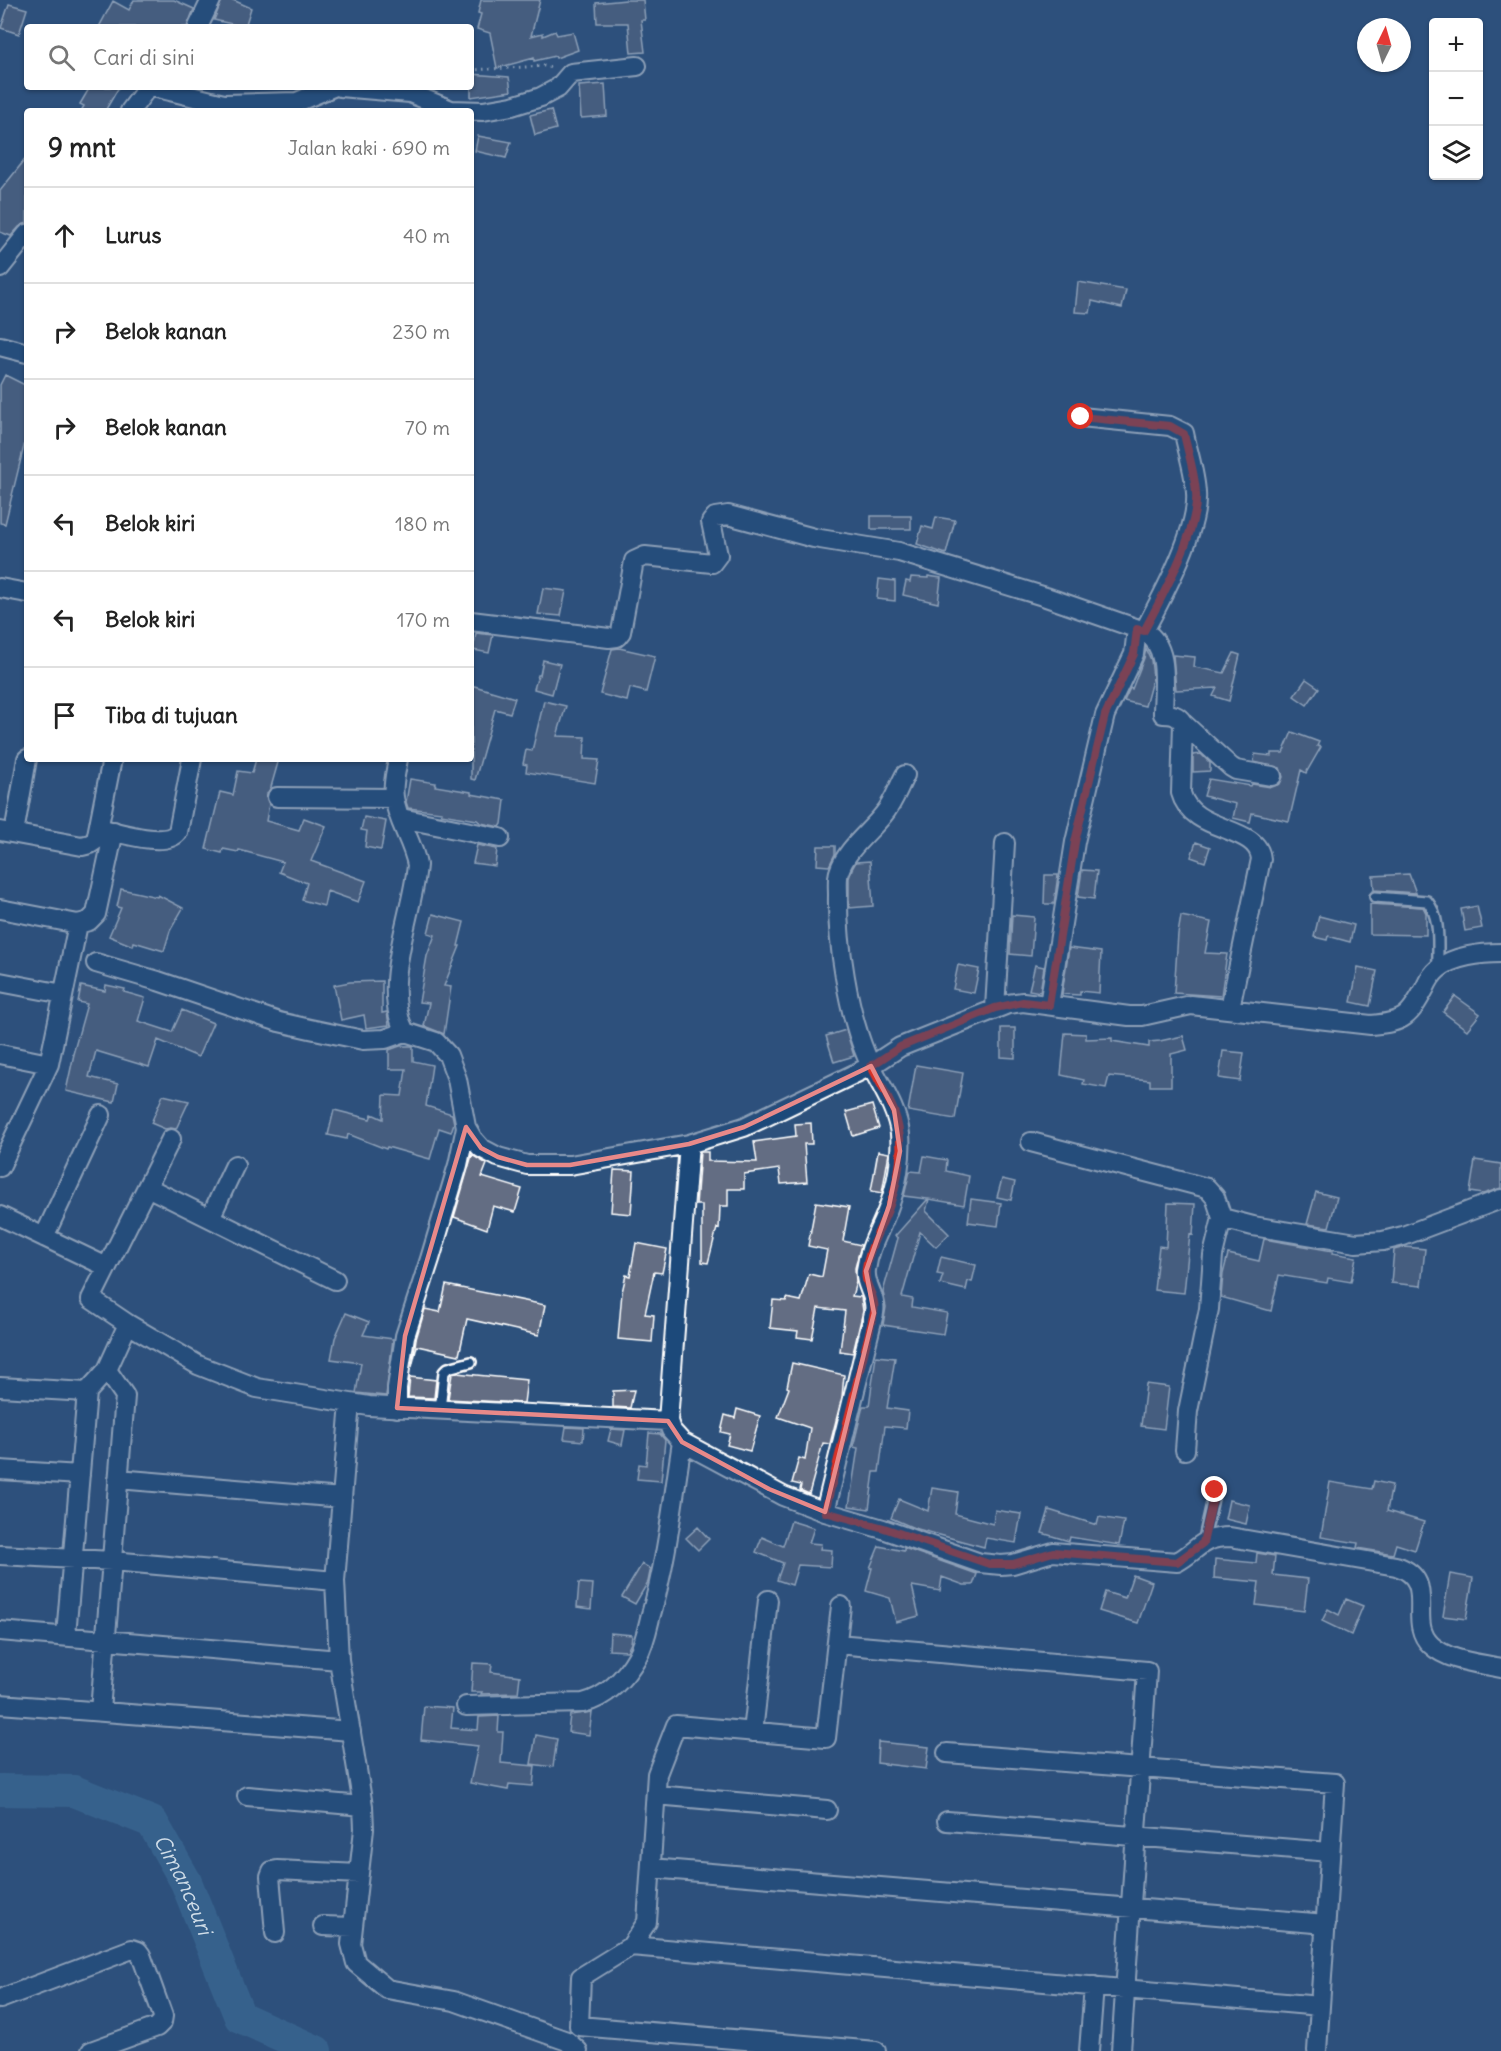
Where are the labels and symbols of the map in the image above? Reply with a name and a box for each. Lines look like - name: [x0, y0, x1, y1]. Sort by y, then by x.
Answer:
- north arrow: [1357, 18, 1411, 72]
- route start: [1067, 403, 1093, 429]
- route end: [1201, 1476, 1227, 1502]
- water label: Cimanceuri: [148, 1829, 220, 1940]

